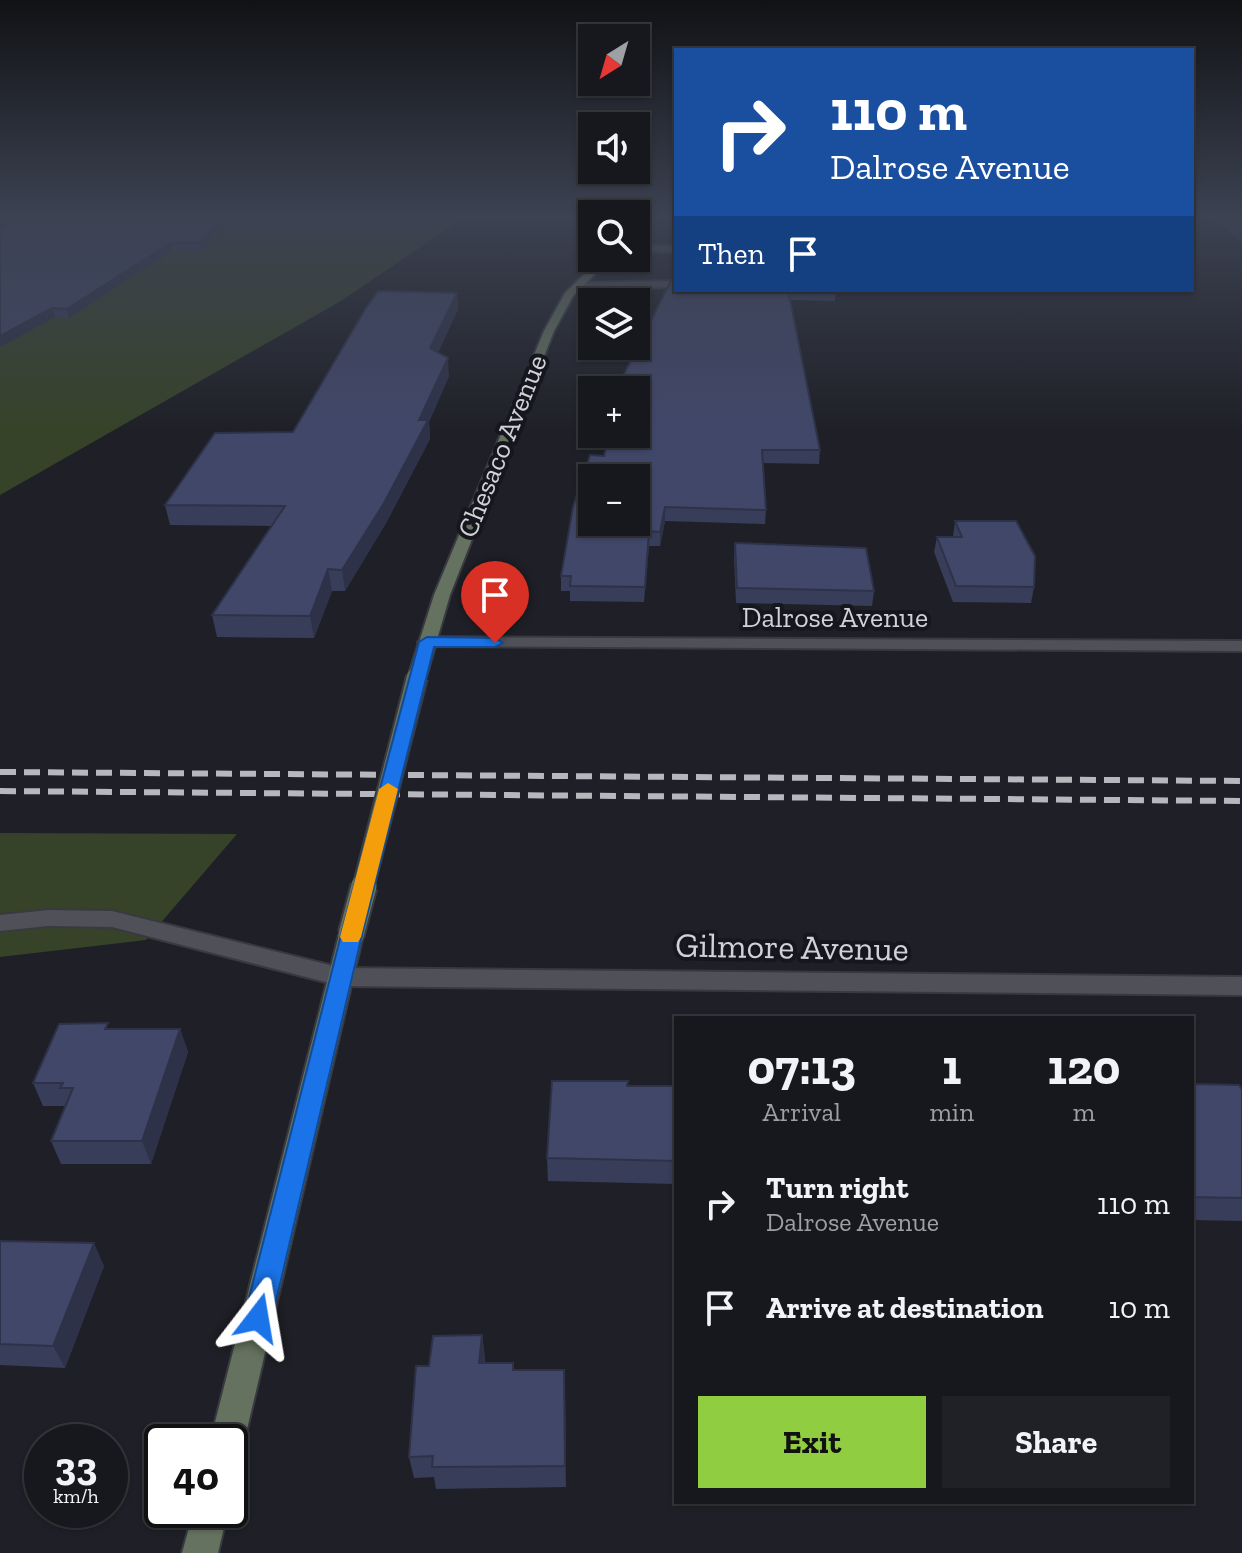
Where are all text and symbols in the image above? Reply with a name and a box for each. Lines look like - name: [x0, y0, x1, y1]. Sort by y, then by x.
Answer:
- north arrow: [578, 24, 650, 96]
- map controls: [578, 24, 650, 536]
- text: 110 m: [830, 77, 967, 144]
- icon: right: [698, 80, 802, 184]
- button: sound: [578, 112, 650, 184]
- text: Dalrose Avenue: [830, 145, 1070, 188]
- button: search: [578, 200, 650, 272]
- icon: arrive: [781, 232, 825, 276]
- text: Then: [698, 236, 765, 272]
- button: layers: [578, 288, 650, 360]
- street label: Chesaco Avenue: [450, 350, 554, 542]
- button: +: [578, 376, 650, 448]
- button: −: [578, 464, 650, 536]
- pin: [461, 561, 529, 643]
- icon: arrive: [473, 573, 517, 617]
- street label: Dalrose Avenue: [742, 601, 928, 634]
- street label: Gilmore Avenue: [675, 924, 909, 970]
- text: 07:13: [748, 1039, 856, 1096]
- text: 1: [942, 1039, 961, 1096]
- text: 120: [1048, 1039, 1120, 1096]
- text: Arrival: [763, 1096, 841, 1128]
- text: min: [929, 1096, 974, 1128]
- text: m: [1073, 1096, 1095, 1128]
- text: Turn right: [766, 1170, 908, 1206]
- icon: right: [698, 1182, 742, 1226]
- text: 110 m: [1097, 1186, 1170, 1222]
- text: Dalrose Avenue: [766, 1206, 939, 1238]
- position arrow: [216, 1276, 300, 1360]
- icon: arrive: [698, 1286, 742, 1330]
- text: Arrive at destination: [766, 1290, 1043, 1326]
- text: 10 m: [1108, 1290, 1170, 1326]
- button: Exit: [698, 1396, 926, 1488]
- button: Share: [942, 1396, 1170, 1488]
- speed limit sign: 40: [144, 1424, 248, 1528]
- text: 33: [55, 1442, 97, 1490]
- text: km/h: [53, 1484, 99, 1508]

